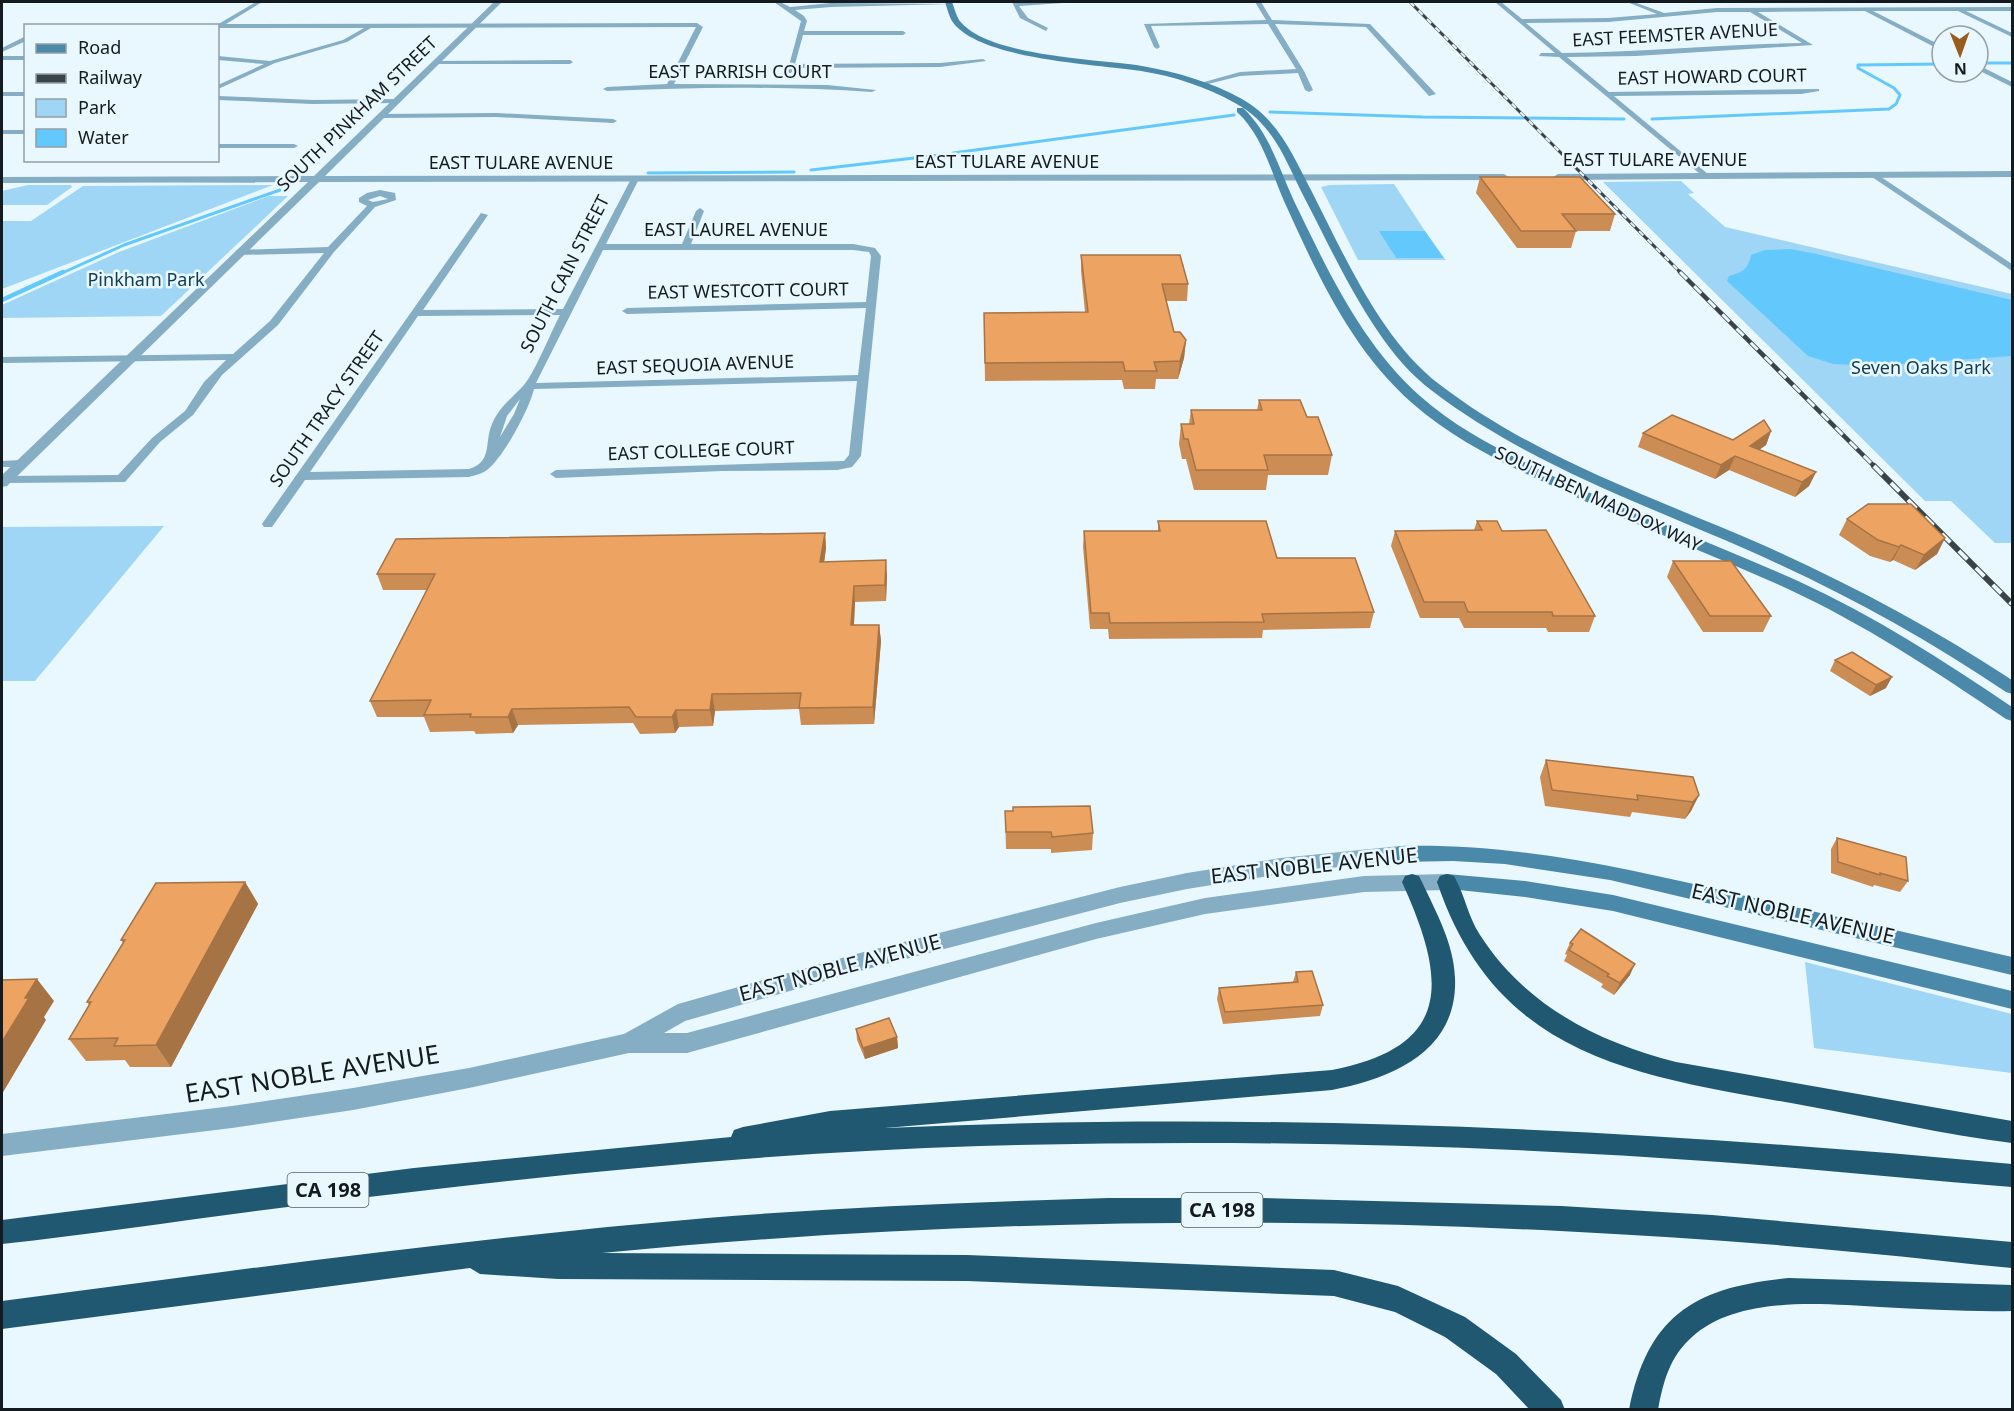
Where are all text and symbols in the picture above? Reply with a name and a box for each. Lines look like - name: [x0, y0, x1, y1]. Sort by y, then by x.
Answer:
- street label: EAST FEEMSTER AVENUE: [1571, 17, 1778, 51]
- legend: [24, 24, 219, 162]
- north arrow: [1930, 24, 1990, 84]
- street label: SOUTH PINKHAM STREET: [271, 30, 442, 196]
- text: Road: [78, 35, 121, 59]
- text: N: [1954, 58, 1967, 80]
- street label: EAST PARRISH COURT: [648, 59, 832, 83]
- street label: EAST HOWARD COURT: [1617, 62, 1807, 90]
- text: Railway: [78, 65, 143, 89]
- text: Park: [78, 95, 116, 119]
- text: Water: [78, 125, 129, 149]
- street label: EAST TULARE AVENUE: [1563, 147, 1747, 171]
- street label: EAST TULARE AVENUE: [915, 149, 1099, 173]
- street label: EAST TULARE AVENUE: [429, 150, 613, 174]
- street label: SOUTH CAIN STREET: [514, 191, 614, 356]
- street label: EAST LAUREL AVENUE: [644, 217, 828, 241]
- park label: Pinkham Park: [87, 267, 205, 291]
- street label: EAST WESTCOTT COURT: [647, 276, 849, 304]
- street label: SOUTH TRACY STREET: [263, 326, 389, 491]
- street label: EAST SEQUOIA AVENUE: [596, 349, 794, 379]
- park label: Seven Oaks Park: [1851, 355, 1991, 379]
- street label: EAST COLLEGE COURT: [607, 435, 795, 465]
- street label: SOUTH BEN MADDOX WAY: [1491, 440, 1706, 557]
- street label: EAST NOBLE AVENUE: [1209, 840, 1419, 890]
- street label: EAST NOBLE AVENUE: [1689, 876, 1898, 950]
- street label: EAST NOBLE AVENUE: [736, 927, 944, 1007]
- street label: EAST NOBLE AVENUE: [182, 1035, 442, 1111]
- road number: CA 198: [288, 1173, 368, 1207]
- road number: CA 198: [1182, 1193, 1262, 1227]

